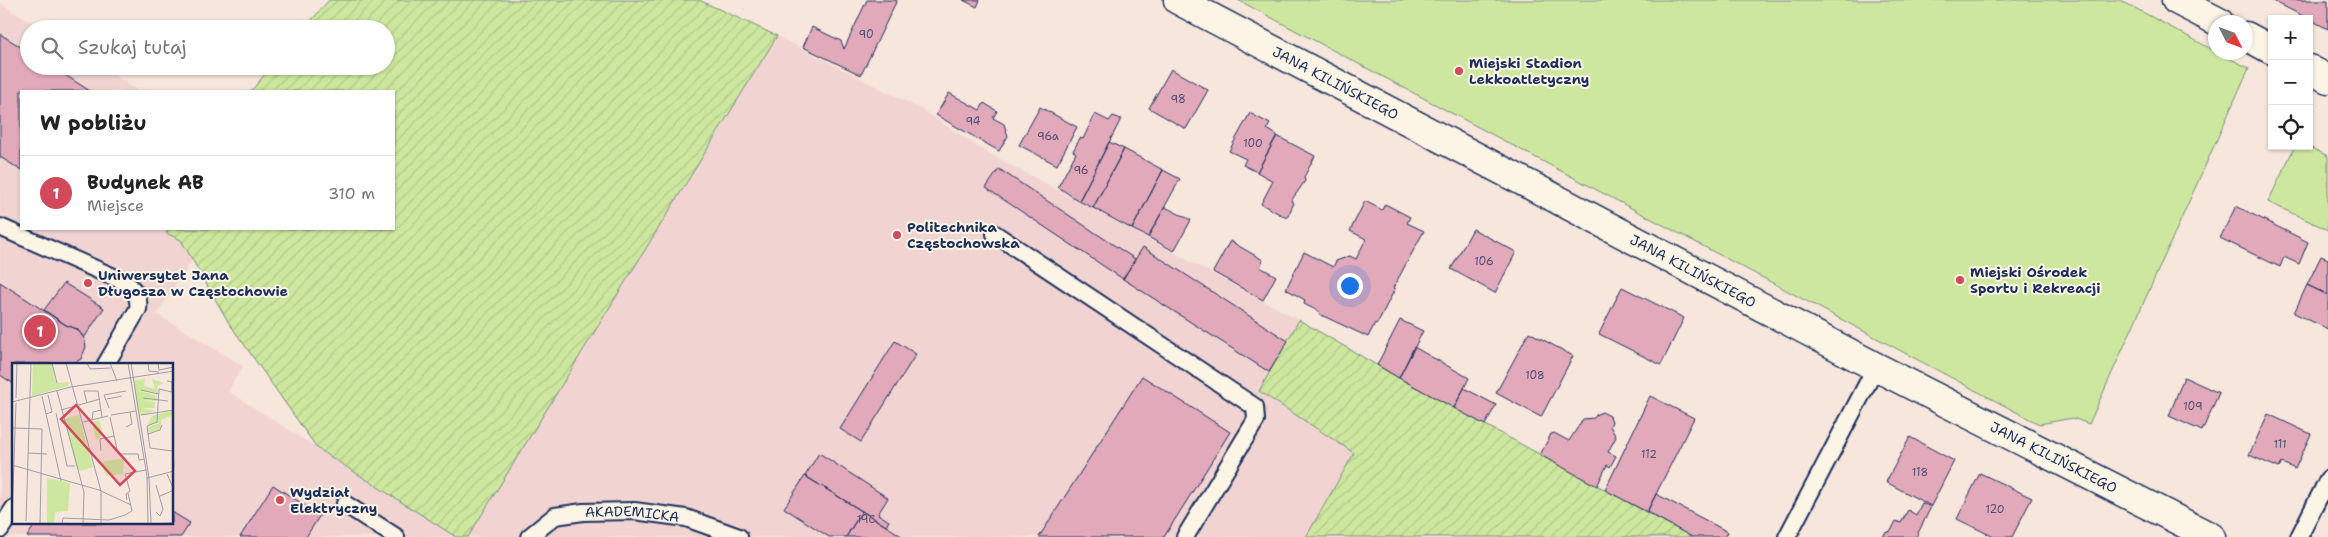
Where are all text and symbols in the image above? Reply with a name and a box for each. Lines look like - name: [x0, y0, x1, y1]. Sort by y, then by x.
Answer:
- north arrow: [2208, 15, 2253, 60]
- map controls: [2268, 15, 2313, 150]
- button: +: [2268, 15, 2313, 60]
- search box: [20, 20, 395, 75]
- house number: 90: [858, 27, 874, 42]
- icon: search: [38, 34, 66, 62]
- text: Szukaj tutaj: [78, 35, 187, 60]
- street label: JANA KILIŃSKIEGO: [1269, 42, 1402, 123]
- place label: Miejski Stadion Lekkoatletyczny: [1469, 54, 1589, 88]
- button: −: [2268, 60, 2313, 105]
- marker: Miejski Stadion Lekkoatletyczny: [1453, 65, 1465, 77]
- house number: 98: [1170, 92, 1186, 107]
- button: locate: [2268, 105, 2313, 150]
- text: W pobliżu: [40, 109, 147, 137]
- house number: 94: [966, 114, 981, 129]
- house number: 96a: [1037, 129, 1059, 144]
- house number: 100: [1243, 136, 1263, 151]
- house number: 96: [1073, 163, 1089, 178]
- text: Budynek AB: [87, 170, 204, 195]
- text: 1: [52, 183, 60, 204]
- text: 310 m: [328, 183, 375, 204]
- text: Miejsce: [87, 195, 144, 216]
- place label: Politechnika Częstochowska: [907, 218, 1020, 252]
- marker: Politechnika Częstochowska: [891, 229, 903, 241]
- street label: JANA KILIŃSKIEGO: [1627, 230, 1759, 311]
- house number: 106: [1474, 254, 1494, 269]
- place label: Miejski Ośrodek Sportu i Rekreacji: [1970, 263, 2100, 297]
- place label: Uniwersytet Jana Długosza w Częstochowie: [98, 266, 288, 300]
- your location: [1337, 273, 1363, 299]
- marker: Miejski Ośrodek Sportu i Rekreacji: [1954, 274, 1966, 286]
- marker: Uniwersytet Jana Długosza w Częstochowie: [82, 277, 94, 289]
- pin: 1: [24, 312, 56, 350]
- inset map: [12, 363, 174, 524]
- house number: 108: [1525, 368, 1545, 383]
- house number: 109: [2183, 399, 2203, 414]
- street label: JANA KILIŃSKIEGO: [1987, 418, 2120, 497]
- house number: 111: [2273, 437, 2287, 452]
- house number: 112: [1641, 447, 1657, 462]
- house number: 118: [1912, 465, 1928, 480]
- place label: Wydział Elektryczny: [290, 483, 377, 517]
- marker: Wydział Elektryczny: [274, 494, 286, 506]
- street label: AKADEMICKA: [585, 502, 681, 526]
- house number: 120: [1985, 502, 2005, 517]
- house number: 19C: [857, 512, 876, 527]

